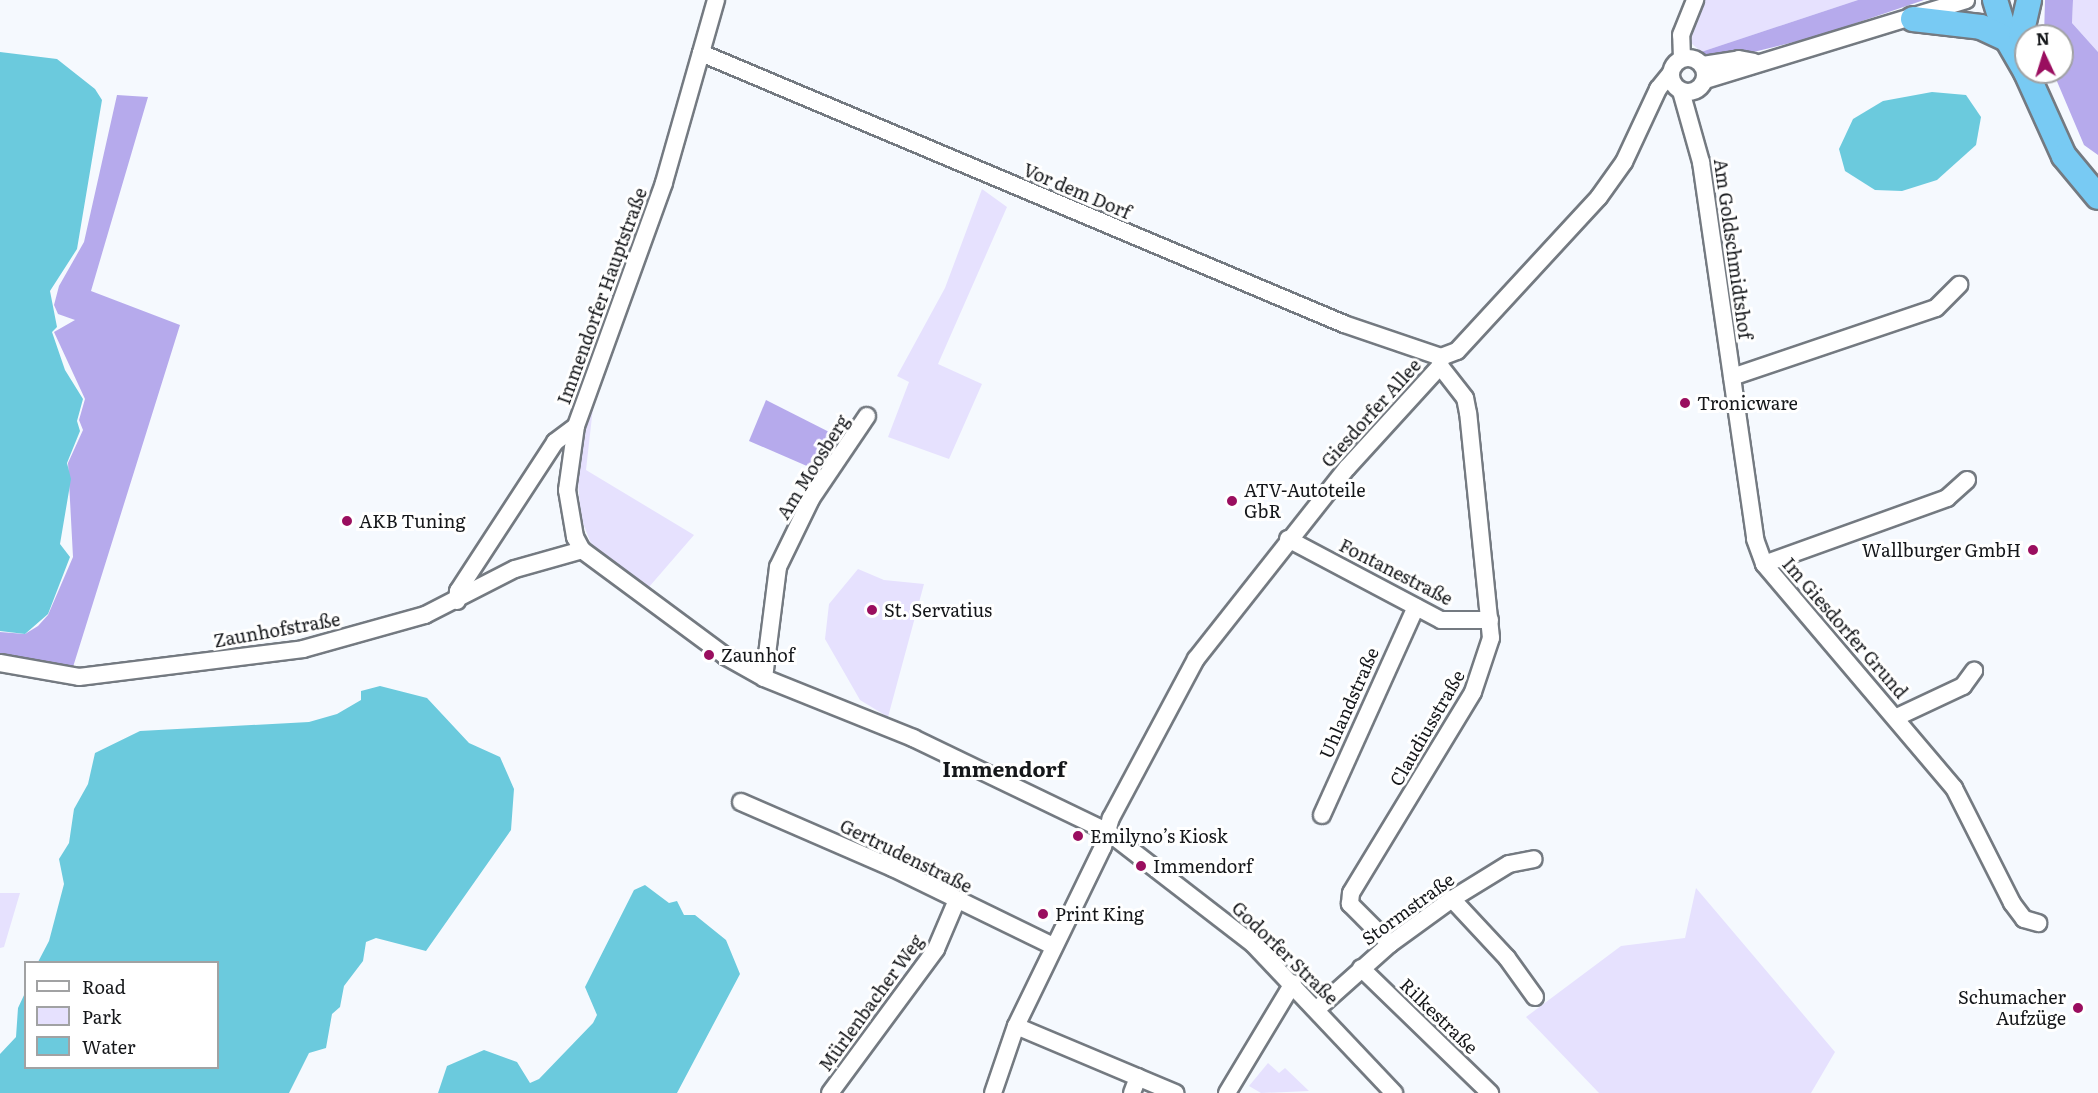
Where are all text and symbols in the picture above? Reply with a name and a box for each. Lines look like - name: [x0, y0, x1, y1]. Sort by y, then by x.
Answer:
- north arrow: [2014, 24, 2074, 84]
- text: N: [2035, 26, 2050, 50]
- street label: Am Goldschmidtshof: [1710, 157, 1756, 341]
- street label: Vor dem Dorf: [1020, 159, 1134, 223]
- street label: Immendorfer Hauptstraße: [553, 185, 651, 407]
- street label: Giesdorfer Allee: [1317, 354, 1425, 472]
- place label: Tronicware: [1697, 392, 1798, 414]
- marker: Tronicware: [1678, 396, 1692, 410]
- street label: Am Moosberg: [772, 411, 854, 523]
- place label: ATV-Autoteile GbR: [1244, 480, 1366, 522]
- marker: ATV-Autoteile GbR: [1225, 494, 1239, 508]
- place label: AKB Tuning: [359, 510, 465, 532]
- marker: AKB Tuning: [340, 514, 354, 528]
- street label: Fontanestraße: [1336, 534, 1456, 610]
- place label: Wallburger GmbH: [1862, 539, 2021, 561]
- marker: Wallburger GmbH: [2026, 543, 2040, 557]
- street label: Im Giesdorfer Grund: [1778, 553, 1912, 703]
- place label: St. Servatius: [884, 599, 992, 621]
- marker: St. Servatius: [865, 603, 879, 617]
- street label: Zaunhofstraße: [212, 608, 342, 652]
- place label: Zaunhof: [721, 644, 795, 666]
- street label: Uhlandstraße: [1315, 644, 1383, 762]
- marker: Zaunhof: [702, 648, 716, 662]
- street label: Claudiusstraße: [1385, 666, 1469, 790]
- district label: Immendorf: [942, 755, 1066, 781]
- street label: Gertrudenstraße: [836, 815, 976, 897]
- place label: Emilyno’s Kiosk: [1090, 825, 1228, 847]
- marker: Emilyno’s Kiosk: [1071, 829, 1085, 843]
- place label: Immendorf: [1153, 855, 1253, 877]
- marker: Immendorf: [1134, 859, 1148, 873]
- street label: Stormstraße: [1358, 868, 1458, 950]
- street label: Godorfer Straße: [1227, 897, 1343, 1009]
- place label: Print King: [1055, 903, 1144, 925]
- marker: Print King: [1036, 907, 1050, 921]
- street label: Mürlenbacher Weg: [814, 931, 928, 1075]
- legend: [24, 961, 219, 1069]
- text: Road: [82, 973, 126, 1000]
- street label: Rilkestraße: [1396, 974, 1482, 1058]
- place label: Schumacher Aufzüge: [1958, 987, 2066, 1030]
- marker: Schumacher Aufzüge: [2071, 1001, 2085, 1015]
- text: Park: [82, 1003, 121, 1030]
- text: Water: [82, 1033, 135, 1060]

